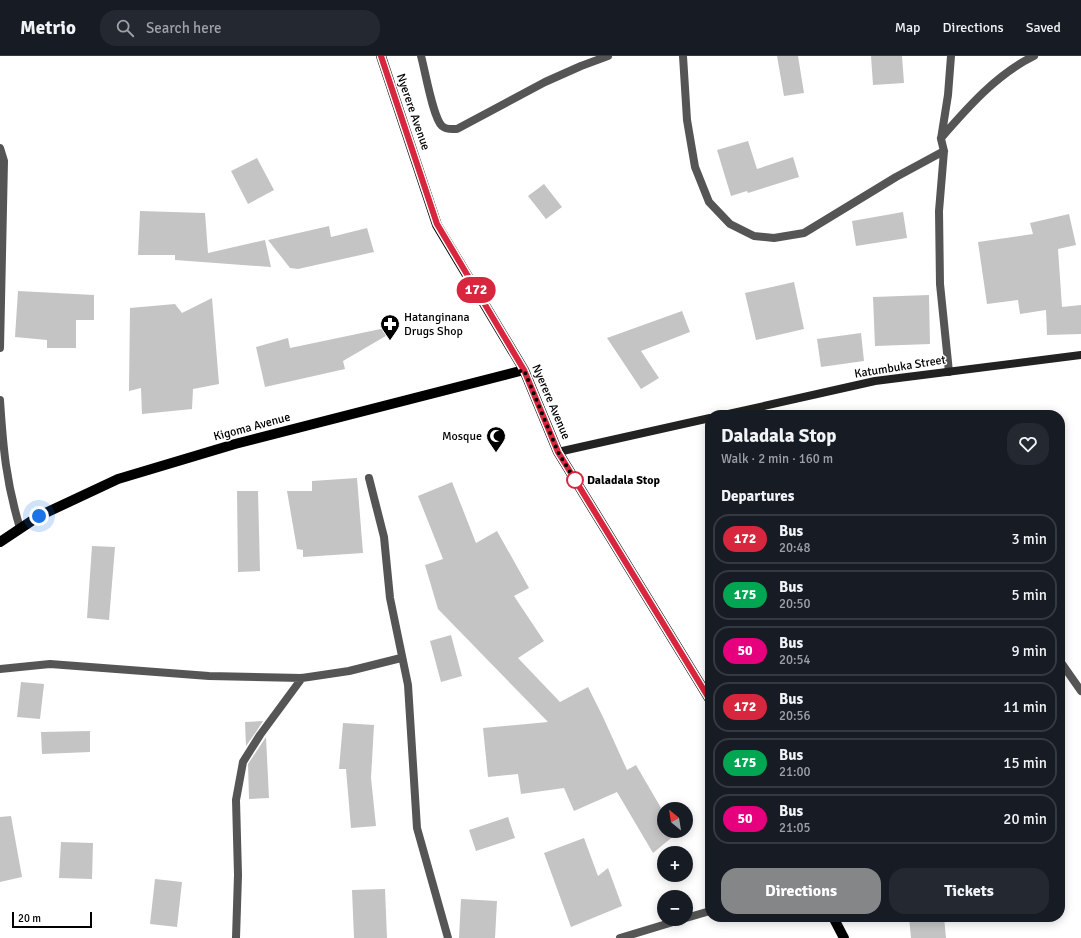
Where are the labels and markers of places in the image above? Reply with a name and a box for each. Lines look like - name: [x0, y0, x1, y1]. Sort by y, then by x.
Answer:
- place label: Hatanginana Drugs Shop: [404, 310, 470, 339]
- pharmacy icon: Hatanginana Drugs Shop: [379, 313, 401, 341]
- mosque icon: Mosque: [485, 425, 507, 453]
- place label: Mosque: [442, 429, 482, 444]
- marker: Daladala Stop: [566, 471, 584, 489]
- place label: Daladala Stop: [587, 473, 660, 488]

